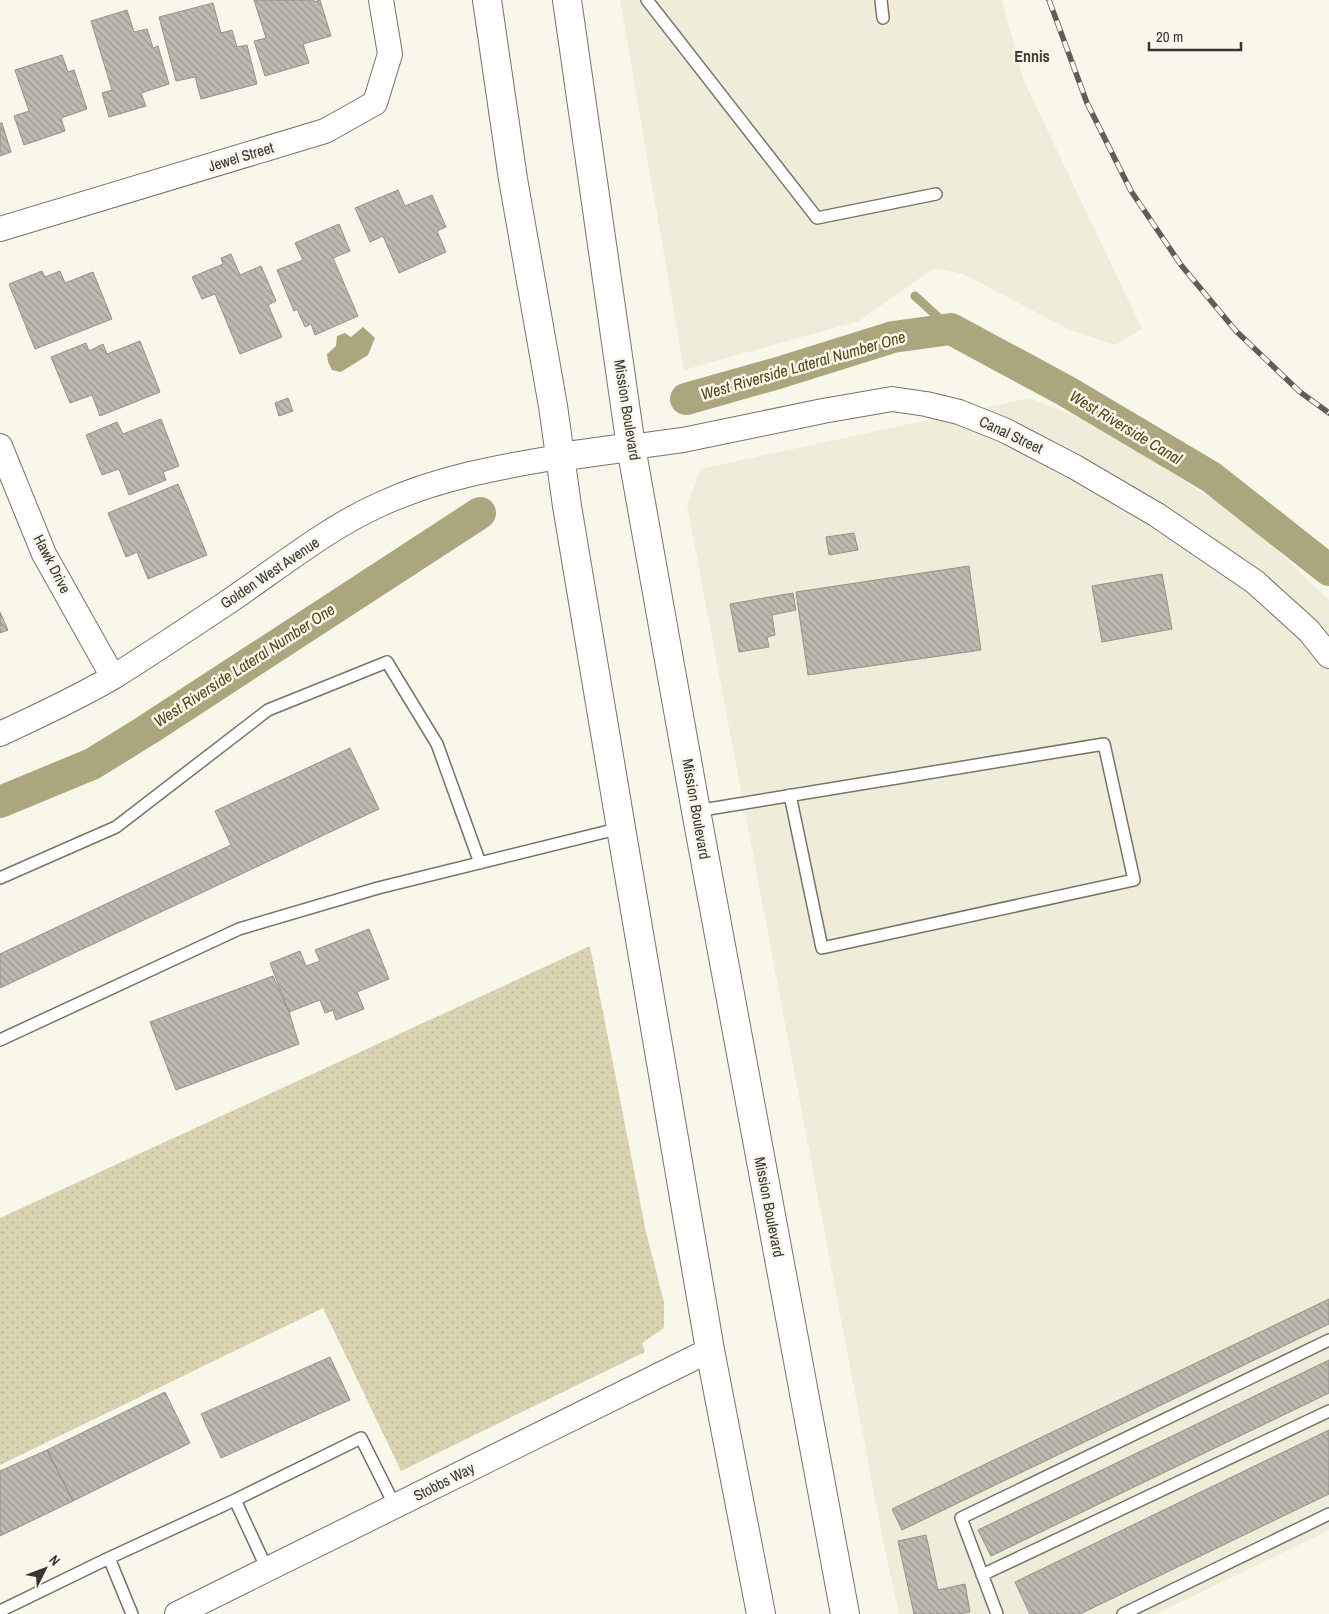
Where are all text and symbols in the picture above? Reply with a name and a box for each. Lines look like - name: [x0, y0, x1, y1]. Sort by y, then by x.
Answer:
- scale bar: [1149, 20, 1242, 52]
- text: 20 m: [1156, 26, 1183, 47]
- district label: Ennis: [1014, 45, 1050, 67]
- street label: Jewel Street: [205, 136, 277, 176]
- water label: West Riverside Lateral Number One: [698, 325, 908, 405]
- street label: Mission Boulevard: [609, 358, 646, 462]
- water label: West Riverside Canal: [1066, 385, 1187, 470]
- street label: Canal Street: [976, 411, 1047, 459]
- street label: Hawk Drive: [29, 531, 76, 597]
- street label: Golden West Avenue: [216, 532, 323, 613]
- water label: West Riverside Lateral Number One: [149, 598, 339, 732]
- street label: Mission Boulevard: [677, 757, 716, 861]
- street label: Mission Boulevard: [749, 1155, 790, 1259]
- street label: Stobbs Way: [410, 1457, 479, 1506]
- north arrow: [20, 1544, 70, 1594]
- text: N: [45, 1551, 64, 1569]

